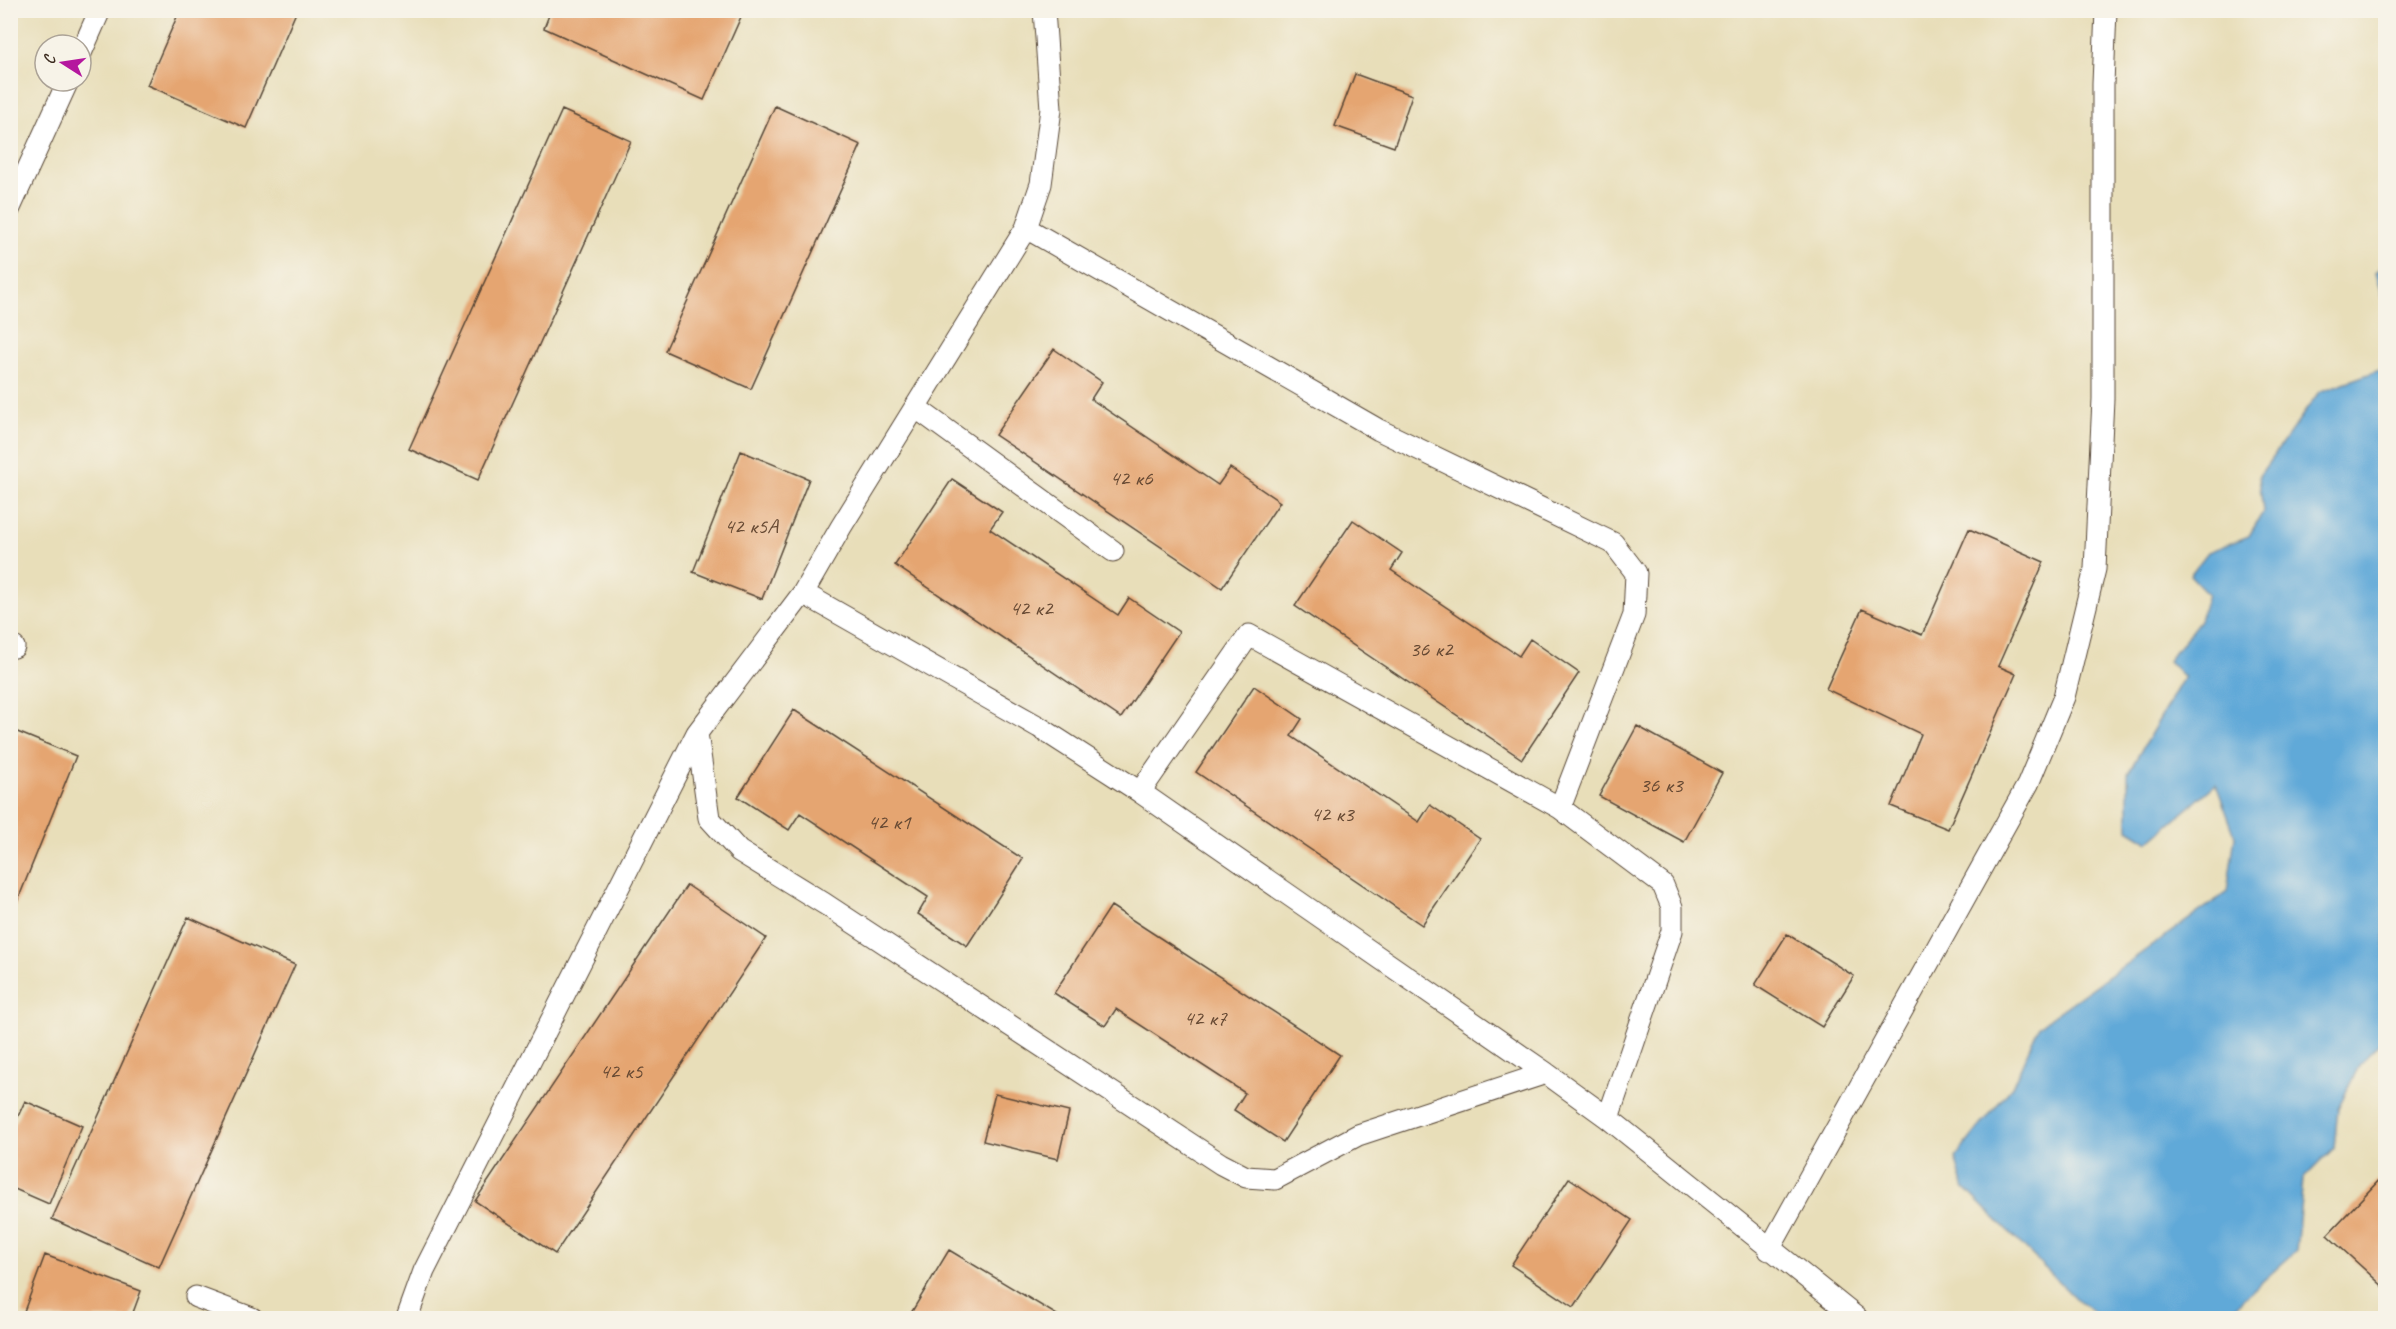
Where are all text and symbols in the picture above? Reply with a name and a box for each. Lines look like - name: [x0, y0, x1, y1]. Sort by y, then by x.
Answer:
- north arrow: [33, 33, 93, 93]
- text: С: [39, 52, 60, 66]
- house number: 42 к6: [1109, 464, 1154, 492]
- house number: 42 к5А: [724, 512, 779, 540]
- house number: 42 к2: [1009, 594, 1055, 622]
- house number: 36 к2: [1409, 635, 1455, 663]
- house number: 36 к3: [1639, 771, 1685, 799]
- house number: 42 к3: [1310, 800, 1356, 828]
- house number: 42 к1: [867, 808, 912, 836]
- house number: 42 к7: [1183, 1004, 1228, 1032]
- house number: 42 к5: [599, 1057, 644, 1085]

